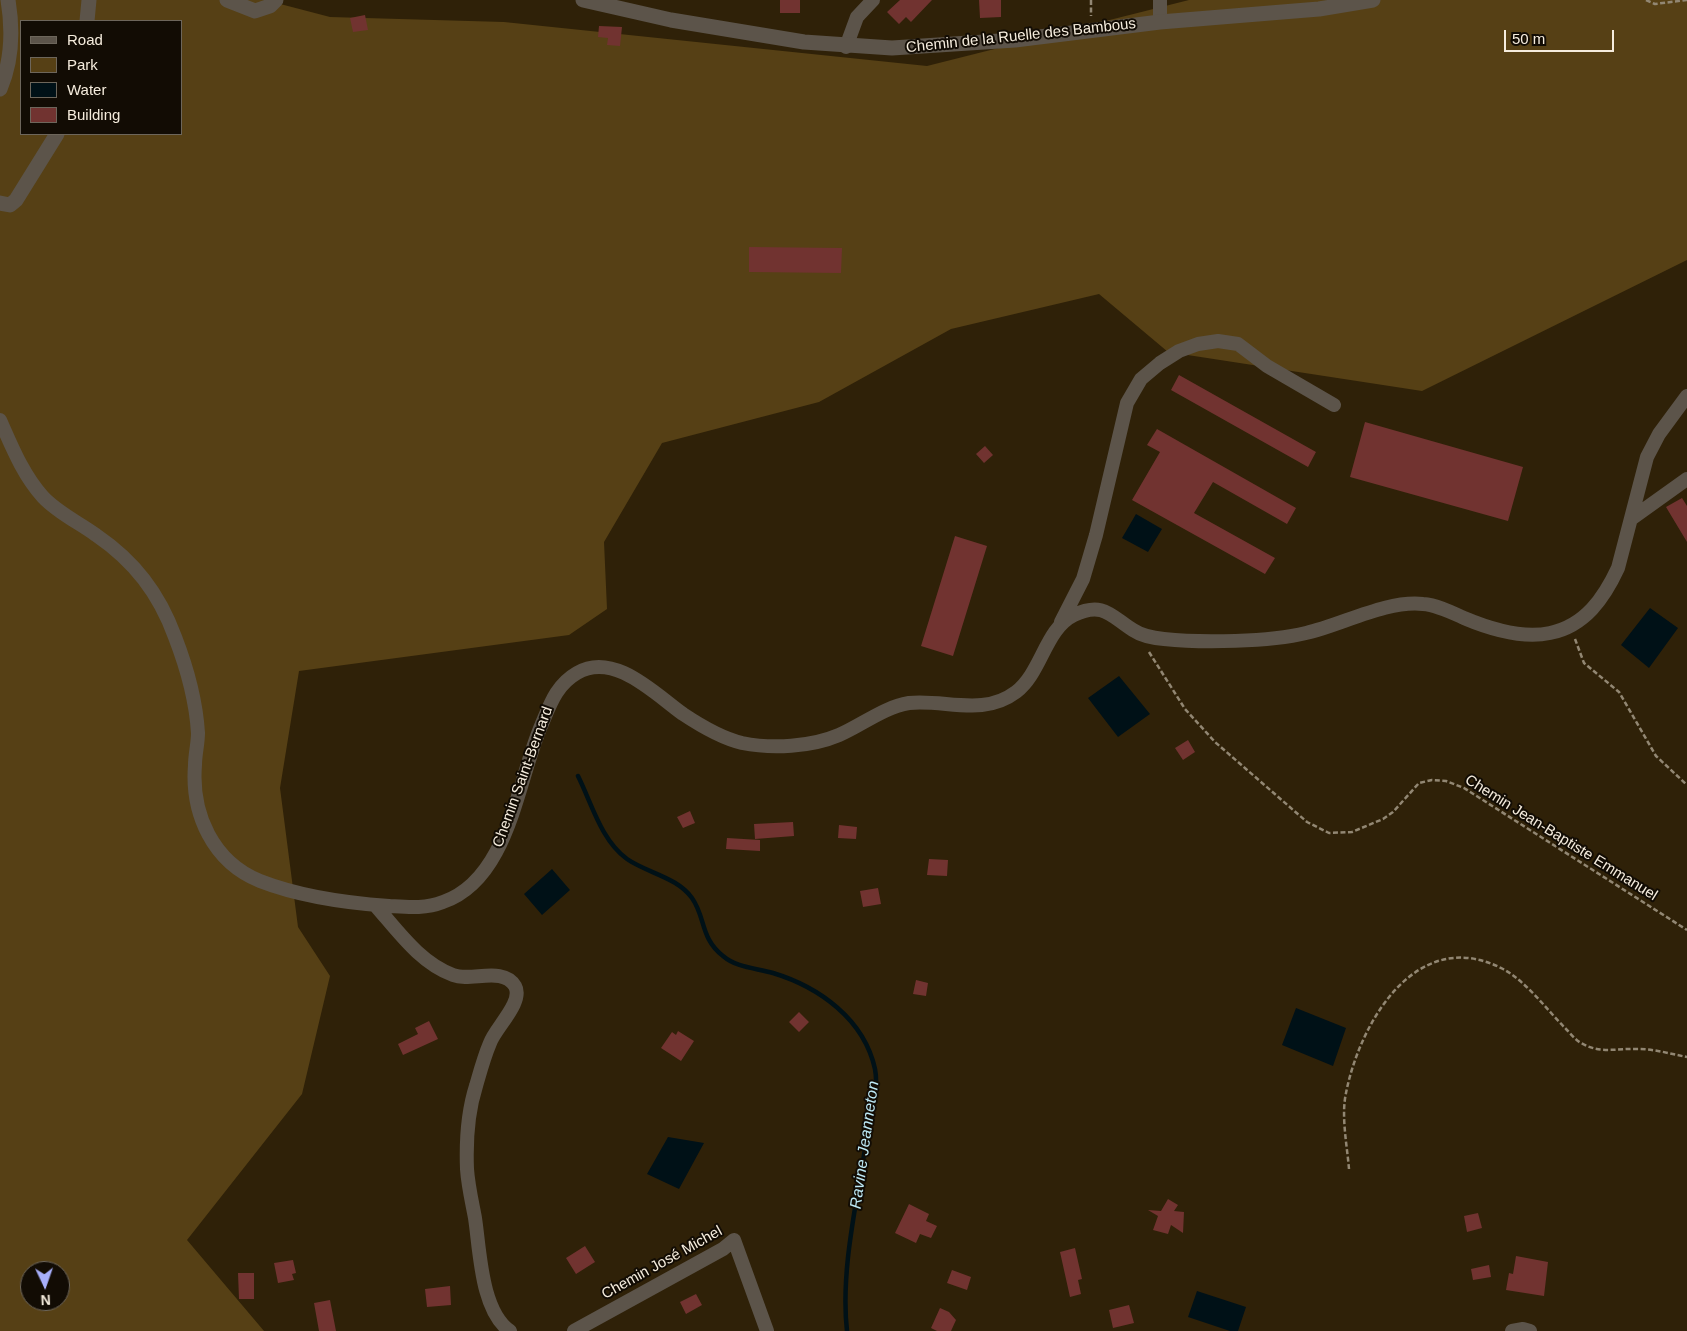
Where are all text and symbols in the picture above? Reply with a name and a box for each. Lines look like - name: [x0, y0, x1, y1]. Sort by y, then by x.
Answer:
- street label: Chemin de la Ruelle des Bambous: [905, 15, 1137, 57]
- legend: [20, 20, 182, 135]
- scale bar: [1507, 20, 1617, 52]
- text: 50 m: [1512, 30, 1545, 47]
- text: Road: [67, 31, 103, 48]
- text: Park: [67, 56, 98, 73]
- text: Water: [67, 81, 106, 98]
- text: Building: [67, 106, 120, 123]
- street label: Chemin Saint-Bernard: [489, 704, 557, 850]
- street label: Chemin Jean-Baptiste Emmanuel: [1461, 771, 1661, 905]
- water label: Ravine Jeanneton: [847, 1080, 883, 1210]
- street label: Chemin José Michel: [599, 1222, 725, 1304]
- north arrow: [20, 1261, 70, 1311]
- text: N: [40, 1292, 51, 1308]

